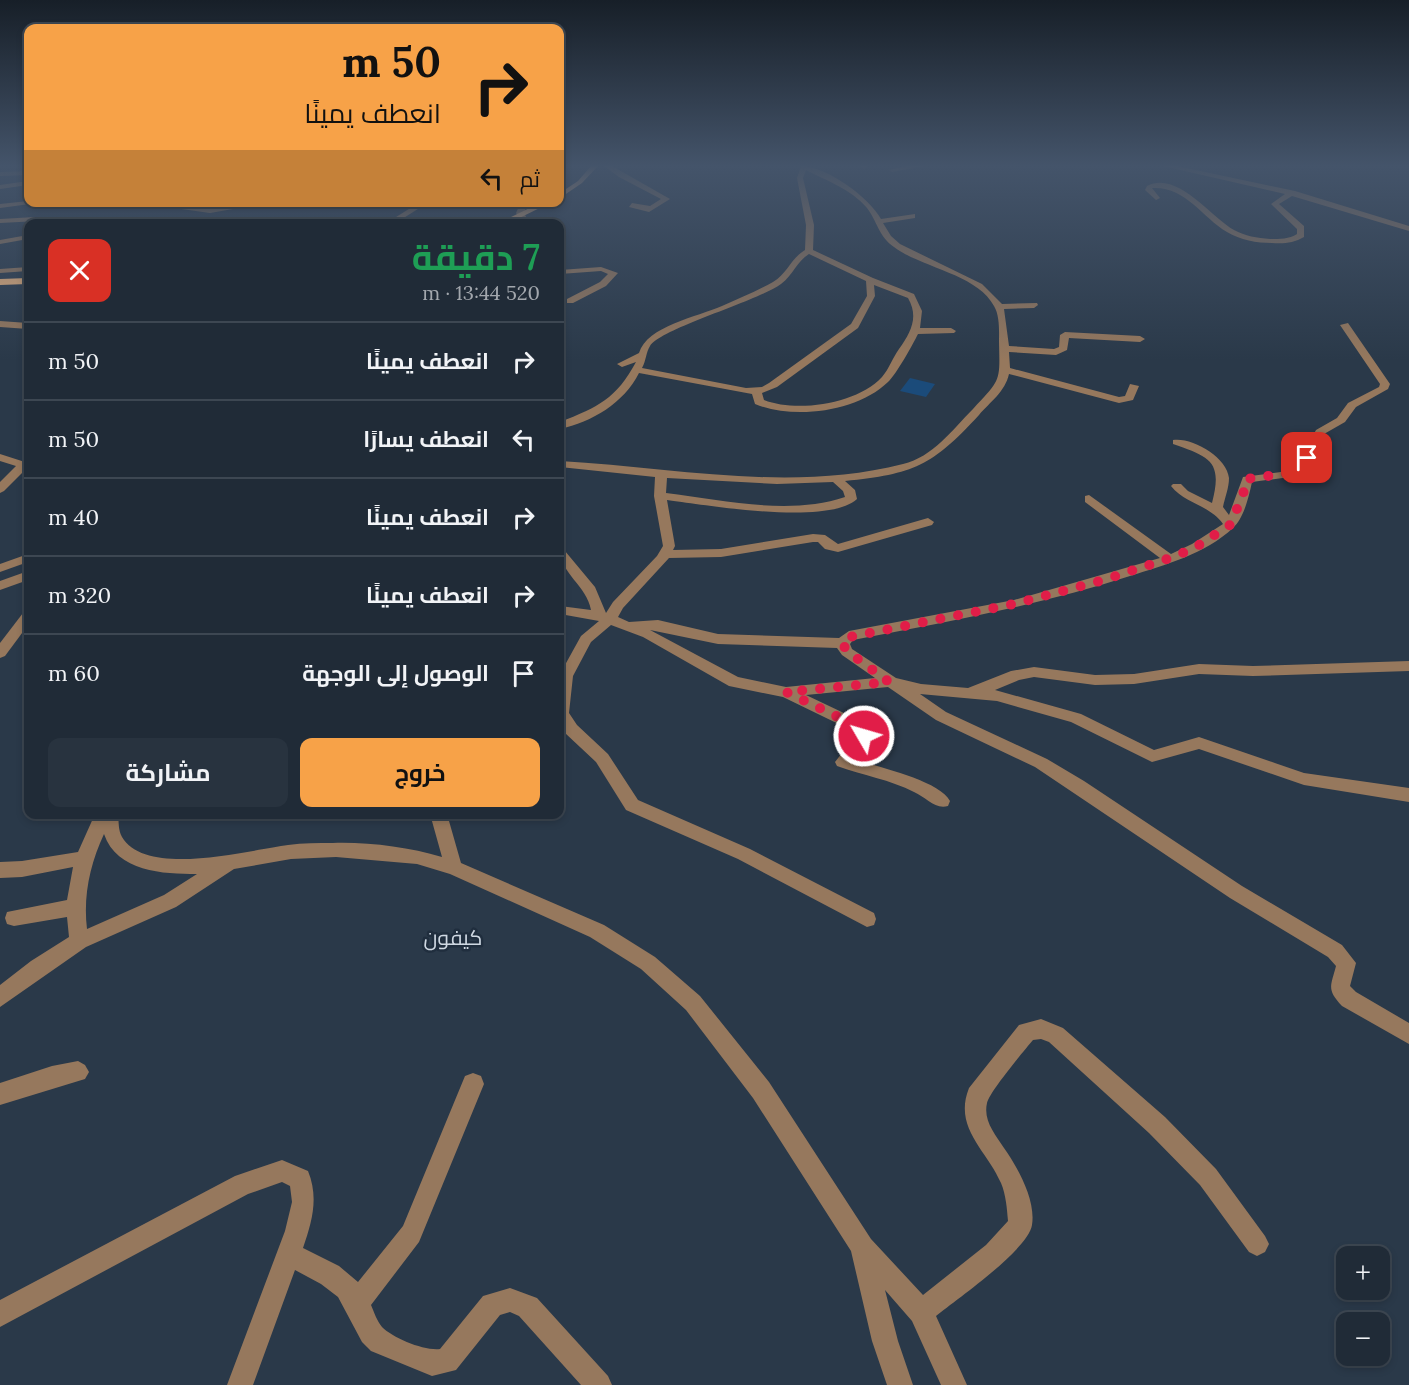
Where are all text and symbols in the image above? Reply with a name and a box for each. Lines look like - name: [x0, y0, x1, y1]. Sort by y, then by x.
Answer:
- text: 50 m: [342, 35, 441, 89]
- icon: right: [462, 48, 540, 126]
- text: انعطف يمينًا: [304, 96, 441, 130]
- icon: left: [475, 162, 508, 195]
- text: ثم: [520, 165, 540, 193]
- text: 7 دقيقة: [412, 234, 540, 280]
- button: close: [48, 239, 111, 302]
- text: 520 m · 13:44: [422, 280, 540, 305]
- icon: right: [507, 345, 540, 378]
- text: 50 m: [48, 347, 99, 375]
- text: انعطف يمينًا: [366, 347, 489, 375]
- icon: left: [507, 423, 540, 456]
- text: 50 m: [48, 425, 99, 453]
- text: انعطف يسارًا: [363, 425, 489, 453]
- pin: [1281, 432, 1332, 483]
- icon: arrive: [1290, 441, 1323, 474]
- icon: right: [507, 501, 540, 534]
- text: 40 m: [48, 503, 99, 531]
- text: انعطف يمينًا: [366, 503, 489, 531]
- icon: right: [507, 579, 540, 612]
- text: 320 m: [48, 581, 111, 609]
- text: انعطف يمينًا: [366, 581, 489, 609]
- icon: arrive: [507, 657, 540, 690]
- text: 60 m: [48, 659, 100, 687]
- text: الوصول إلى الوجهة: [302, 659, 489, 687]
- position arrow: [832, 704, 896, 768]
- button: مشاركة: [48, 738, 288, 807]
- button: خروج: [300, 738, 540, 807]
- district label: كيفون: [424, 924, 482, 951]
- map controls: [1336, 1246, 1390, 1366]
- button: +: [1336, 1246, 1390, 1300]
- button: −: [1336, 1312, 1390, 1366]

